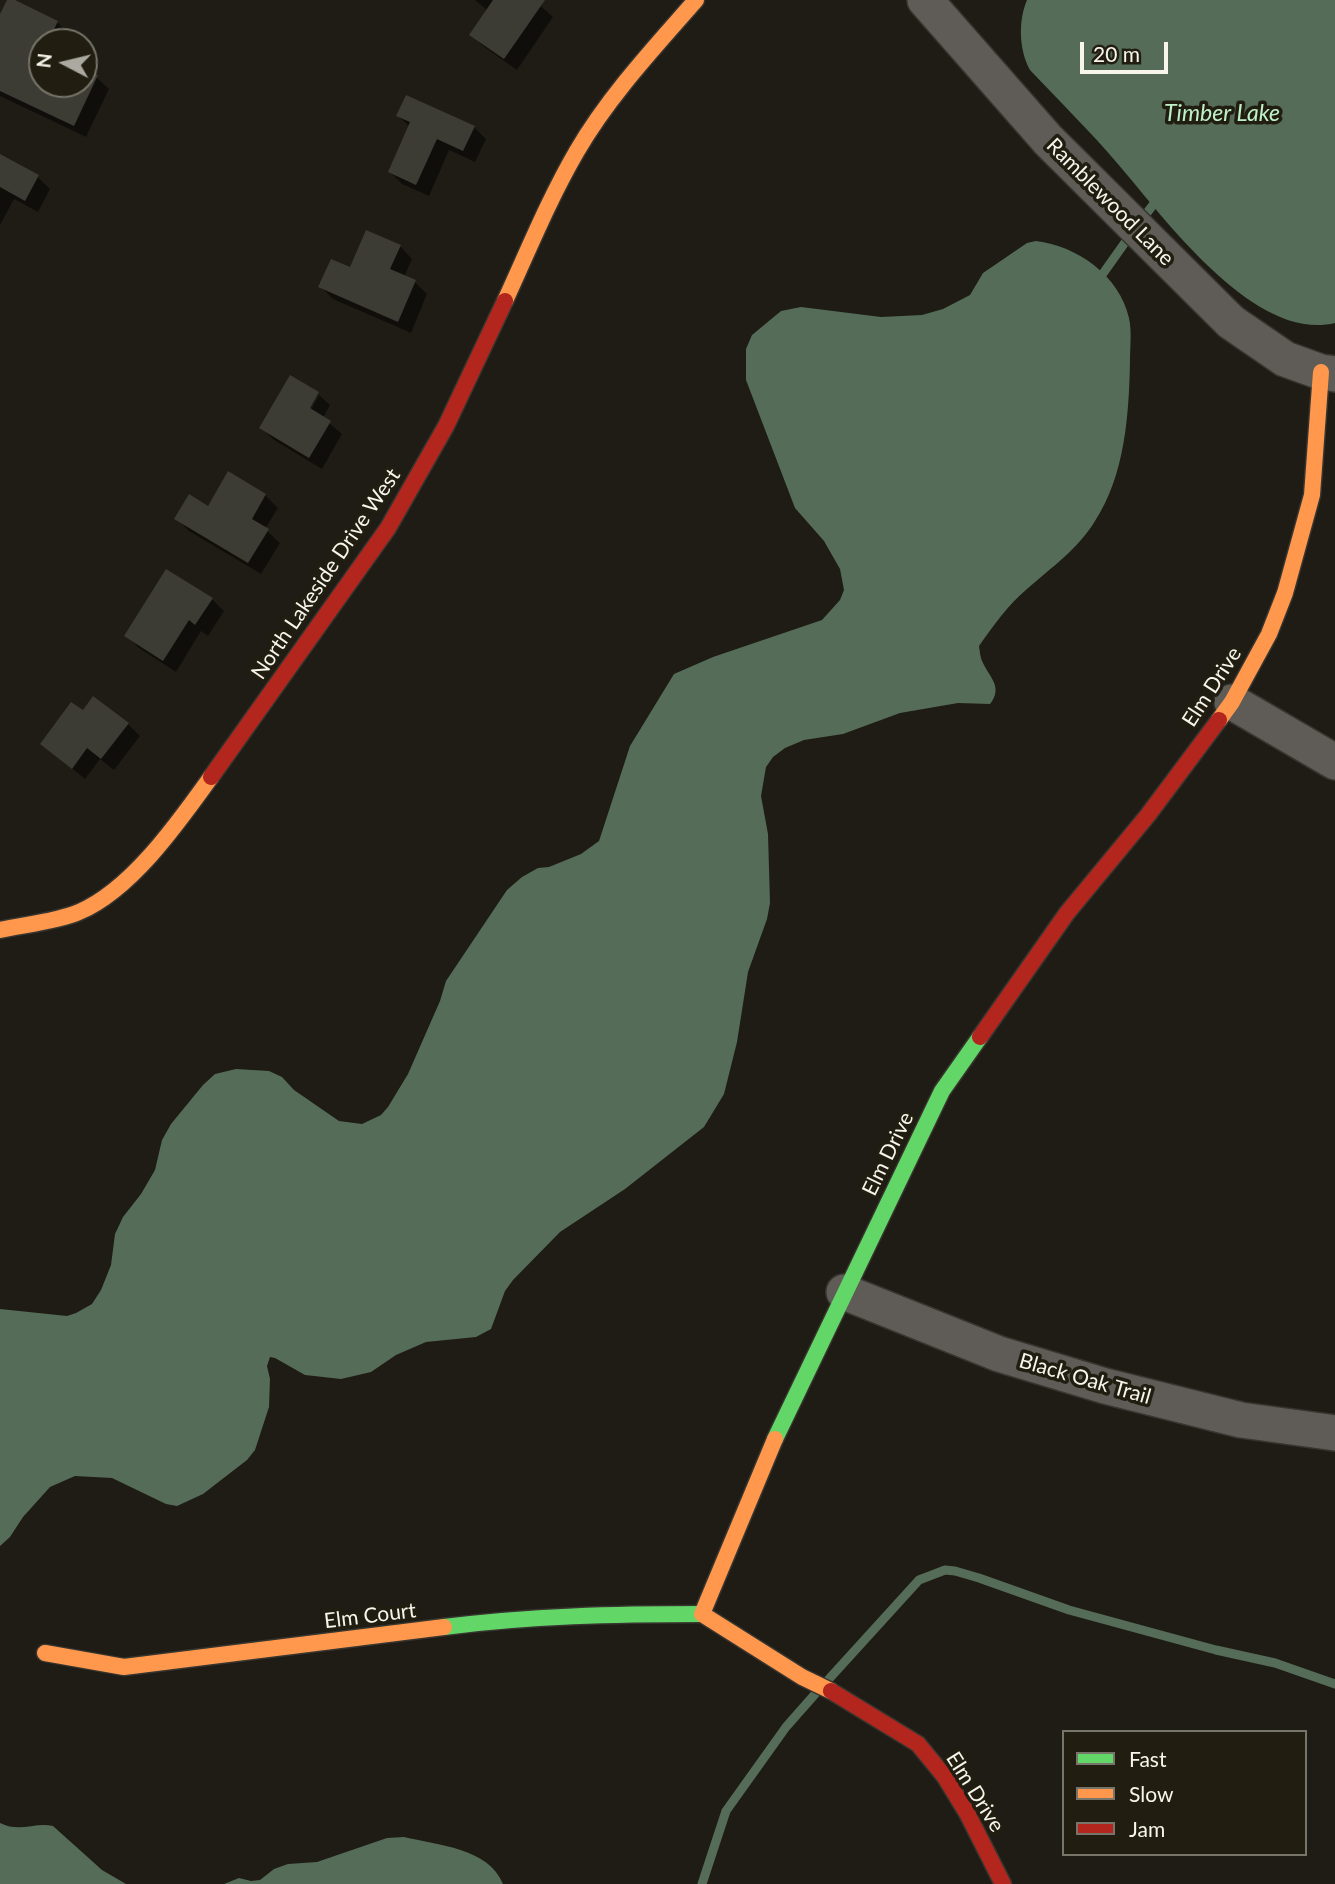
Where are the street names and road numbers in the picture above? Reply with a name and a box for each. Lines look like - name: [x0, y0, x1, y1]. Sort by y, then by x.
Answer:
- street label: Ramblewood Lane: [1041, 133, 1179, 271]
- street label: North Lakeside Drive West: [246, 464, 406, 684]
- street label: Elm Drive: [1177, 643, 1247, 731]
- street label: Elm Drive: [857, 1108, 919, 1200]
- street label: Black Oak Trail: [1016, 1348, 1154, 1410]
- street label: Elm Court: [323, 1598, 417, 1634]
- street label: Elm Drive: [941, 1747, 1009, 1837]

